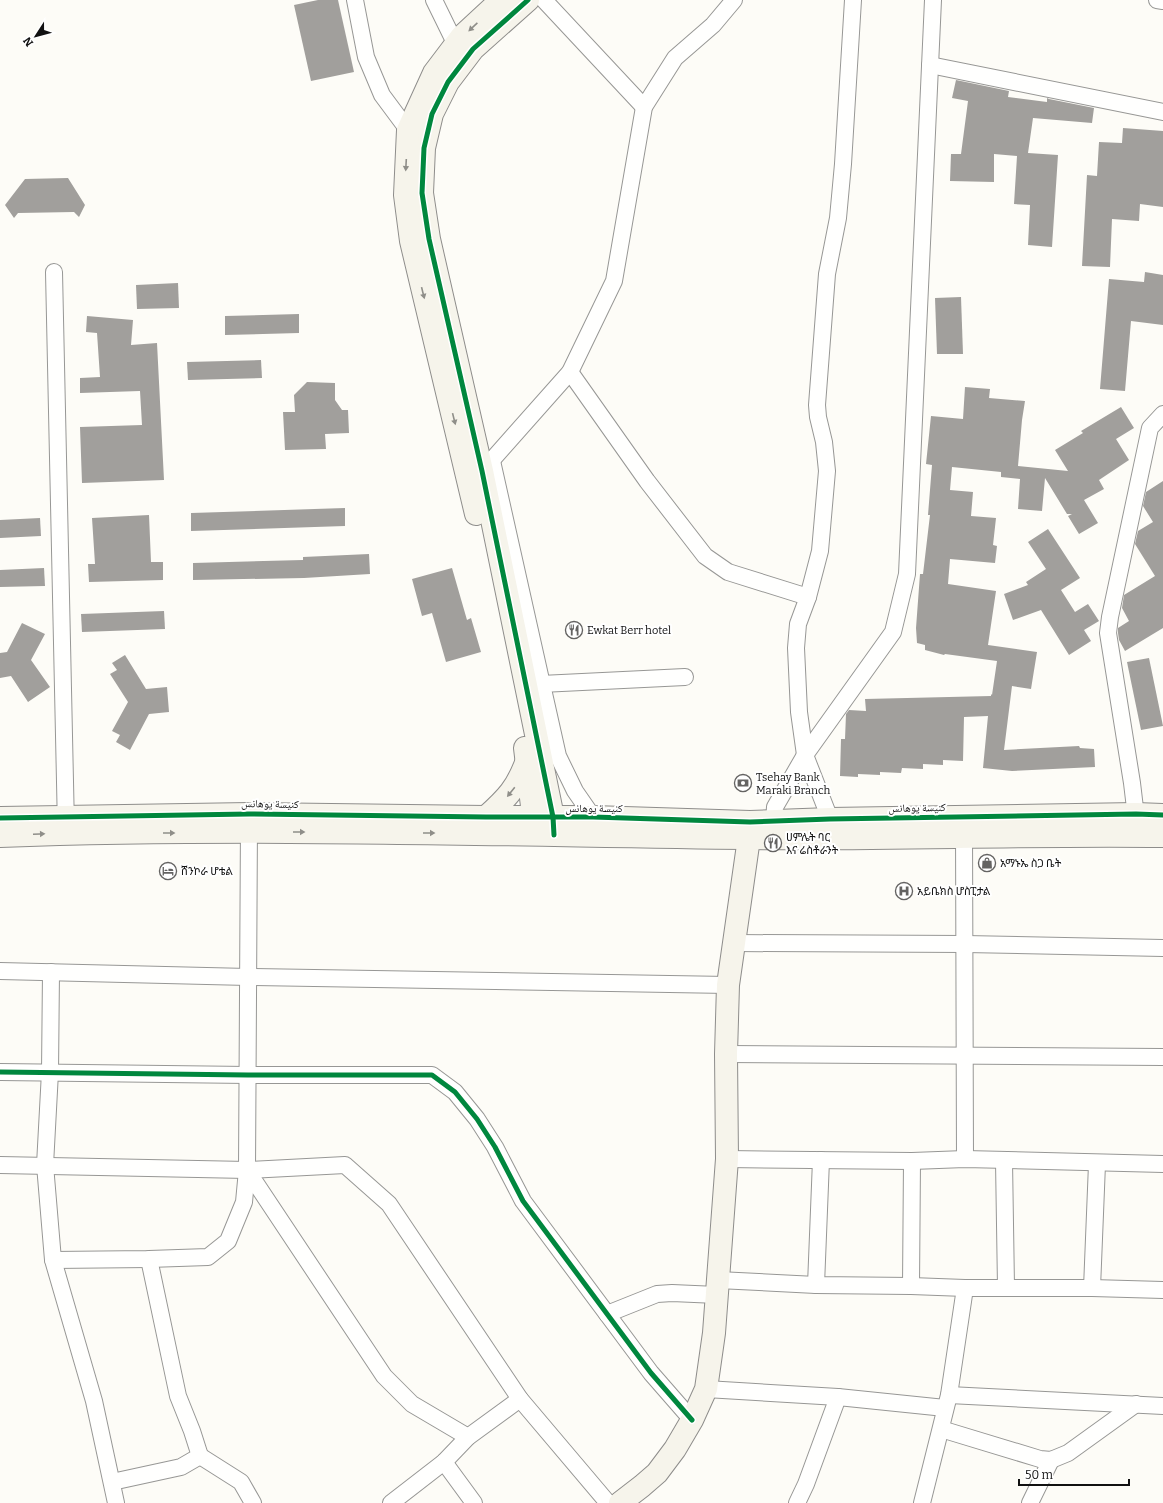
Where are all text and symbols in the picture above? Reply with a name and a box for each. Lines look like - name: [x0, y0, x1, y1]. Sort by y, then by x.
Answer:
- north arrow: [16, 16, 56, 56]
- one-way arrow: [468, 22, 478, 31]
- text: N: [20, 34, 36, 49]
- one-way arrow: [403, 159, 410, 171]
- one-way arrow: [421, 287, 427, 299]
- one-way arrow: [451, 413, 457, 425]
- restaurant icon: Ewkat Berr hotel: [564, 620, 584, 640]
- place label: Ewkat Berr hotel: [587, 624, 671, 637]
- place label: Tsehay Bank Maraki Branch: [756, 771, 831, 797]
- bank icon: Tsehay Bank Maraki Branch: [733, 773, 753, 793]
- one-way arrow: [507, 787, 515, 797]
- street label: كنيسة يوهانس: [241, 797, 299, 811]
- street label: كنيسة يوهانس: [888, 801, 946, 815]
- street label: كنيسة يوهانس: [565, 802, 623, 815]
- one-way arrow: [293, 829, 305, 836]
- one-way arrow: [163, 830, 176, 836]
- one-way arrow: [423, 830, 436, 836]
- one-way arrow: [33, 831, 45, 838]
- place label: ሀምሌት ባር እና ሬስቶራንት: [786, 831, 839, 857]
- restaurant icon: ሀምሌት ባር እና ሬስቶራንት: [763, 833, 783, 853]
- shop icon: አማኑኤ ስጋ ቤት: [977, 853, 997, 873]
- place label: አማኑኤ ስጋ ቤት: [1000, 857, 1062, 870]
- hotel icon: ሸንኮራ ሆቴል: [158, 861, 178, 881]
- place label: ሸንኮራ ሆቴል: [181, 865, 234, 878]
- hospital icon: አይቤክስ ሆስፒታል: [894, 881, 914, 901]
- place label: አይቤክስ ሆስፒታል: [917, 885, 991, 898]
- scale bar: [1019, 1461, 1129, 1487]
- text: 50 m: [1025, 1468, 1054, 1482]

